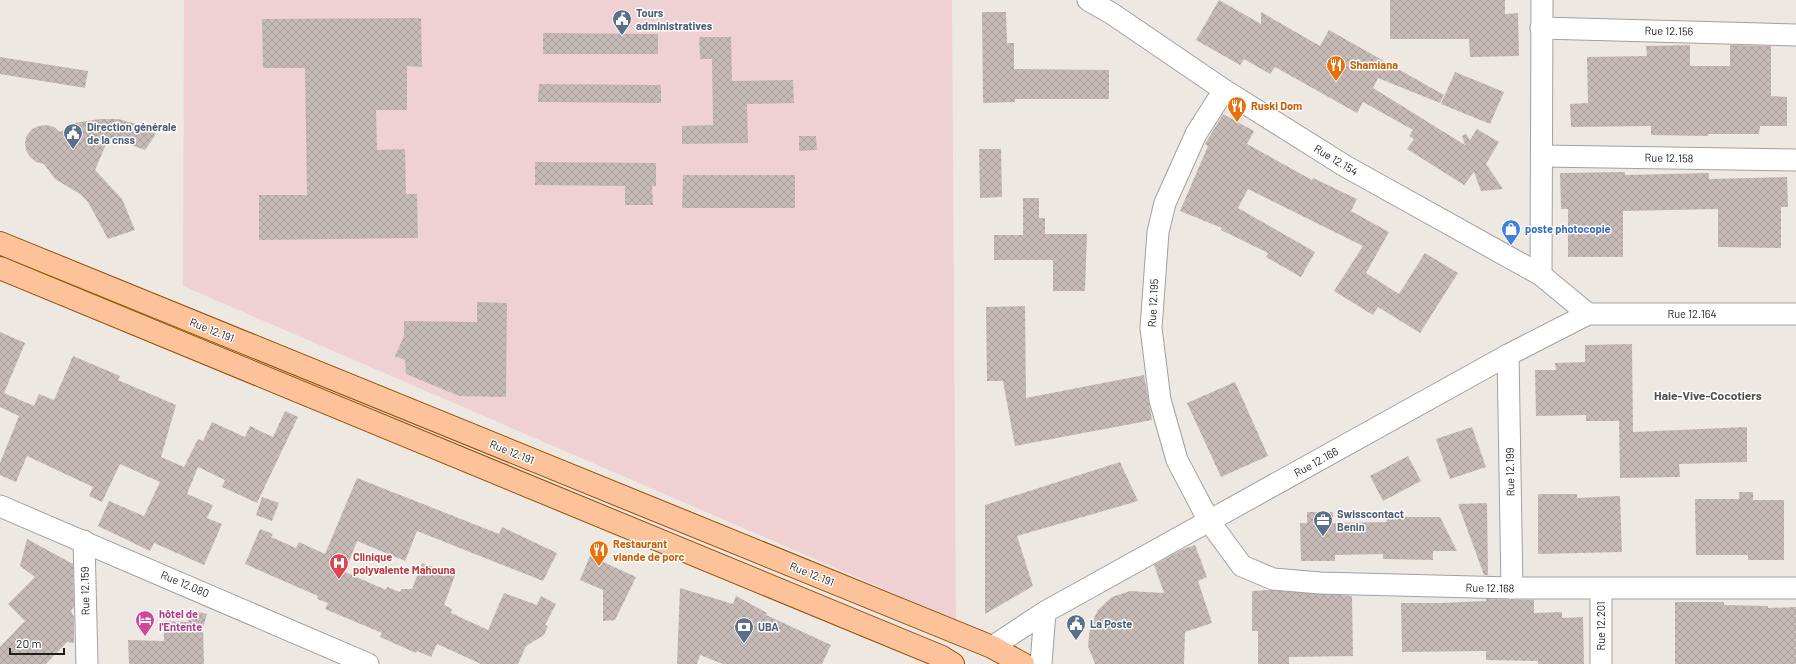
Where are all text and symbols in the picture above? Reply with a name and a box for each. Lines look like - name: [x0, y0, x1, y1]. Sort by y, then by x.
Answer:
- place label: Tours administratives: [636, 6, 713, 32]
- public building icon: Tours administratives: [611, 8, 633, 36]
- street label: Rue 12.156: [1645, 24, 1694, 37]
- restaurant icon: Shamiana: [1325, 54, 1347, 82]
- place label: Shamiana: [1350, 58, 1398, 71]
- restaurant icon: Ruski Dom: [1226, 95, 1248, 123]
- place label: Ruski Dom: [1251, 99, 1302, 112]
- place label: Direction générale de la cnss: [87, 120, 177, 146]
- public building icon: Direction générale de la cnss: [62, 122, 84, 150]
- street label: Rue 12.154: [1312, 141, 1361, 178]
- street label: Rue 12.158: [1645, 151, 1694, 164]
- shop icon: poste photocopie: [1500, 218, 1522, 246]
- place label: poste photocopie: [1525, 222, 1611, 235]
- street label: Rue 12.195: [1145, 278, 1160, 328]
- street label: Rue 12.164: [1667, 307, 1717, 320]
- street label: Rue 12.191: [188, 315, 236, 344]
- district label: Haie-Vive-Cocotiers: [1654, 388, 1762, 402]
- street label: Rue 12.191: [488, 437, 536, 466]
- street label: Rue 12.166: [1291, 444, 1340, 479]
- street label: Rue 12.199: [1503, 447, 1516, 497]
- place label: Swisscontact Benin: [1337, 507, 1404, 533]
- office icon: Swisscontact Benin: [1312, 509, 1334, 537]
- place label: Restaurant viande de porc: [613, 537, 685, 563]
- restaurant icon: Restaurant viande de porc: [588, 539, 610, 567]
- place label: Clinique polyvalente Mahouna: [353, 550, 456, 576]
- hospital icon: Clinique polyvalente Mahouna: [328, 552, 350, 580]
- street label: Rue 12.191: [788, 559, 836, 588]
- street label: Rue 12.159: [78, 566, 91, 615]
- street label: Rue 12.080: [159, 568, 211, 600]
- street label: Rue 12.168: [1466, 581, 1515, 594]
- street label: Rue 12.201: [1594, 601, 1607, 651]
- place label: hôtel de l'Entente: [159, 607, 202, 633]
- hotel icon: hôtel de l'Entente: [134, 609, 156, 637]
- public building icon: La Poste: [1065, 613, 1087, 641]
- bank icon: UBA: [733, 616, 755, 644]
- place label: La Poste: [1090, 617, 1132, 630]
- place label: UBA: [758, 620, 779, 633]
- scale bar: [10, 630, 64, 656]
- text: 20 m: [16, 636, 42, 650]

